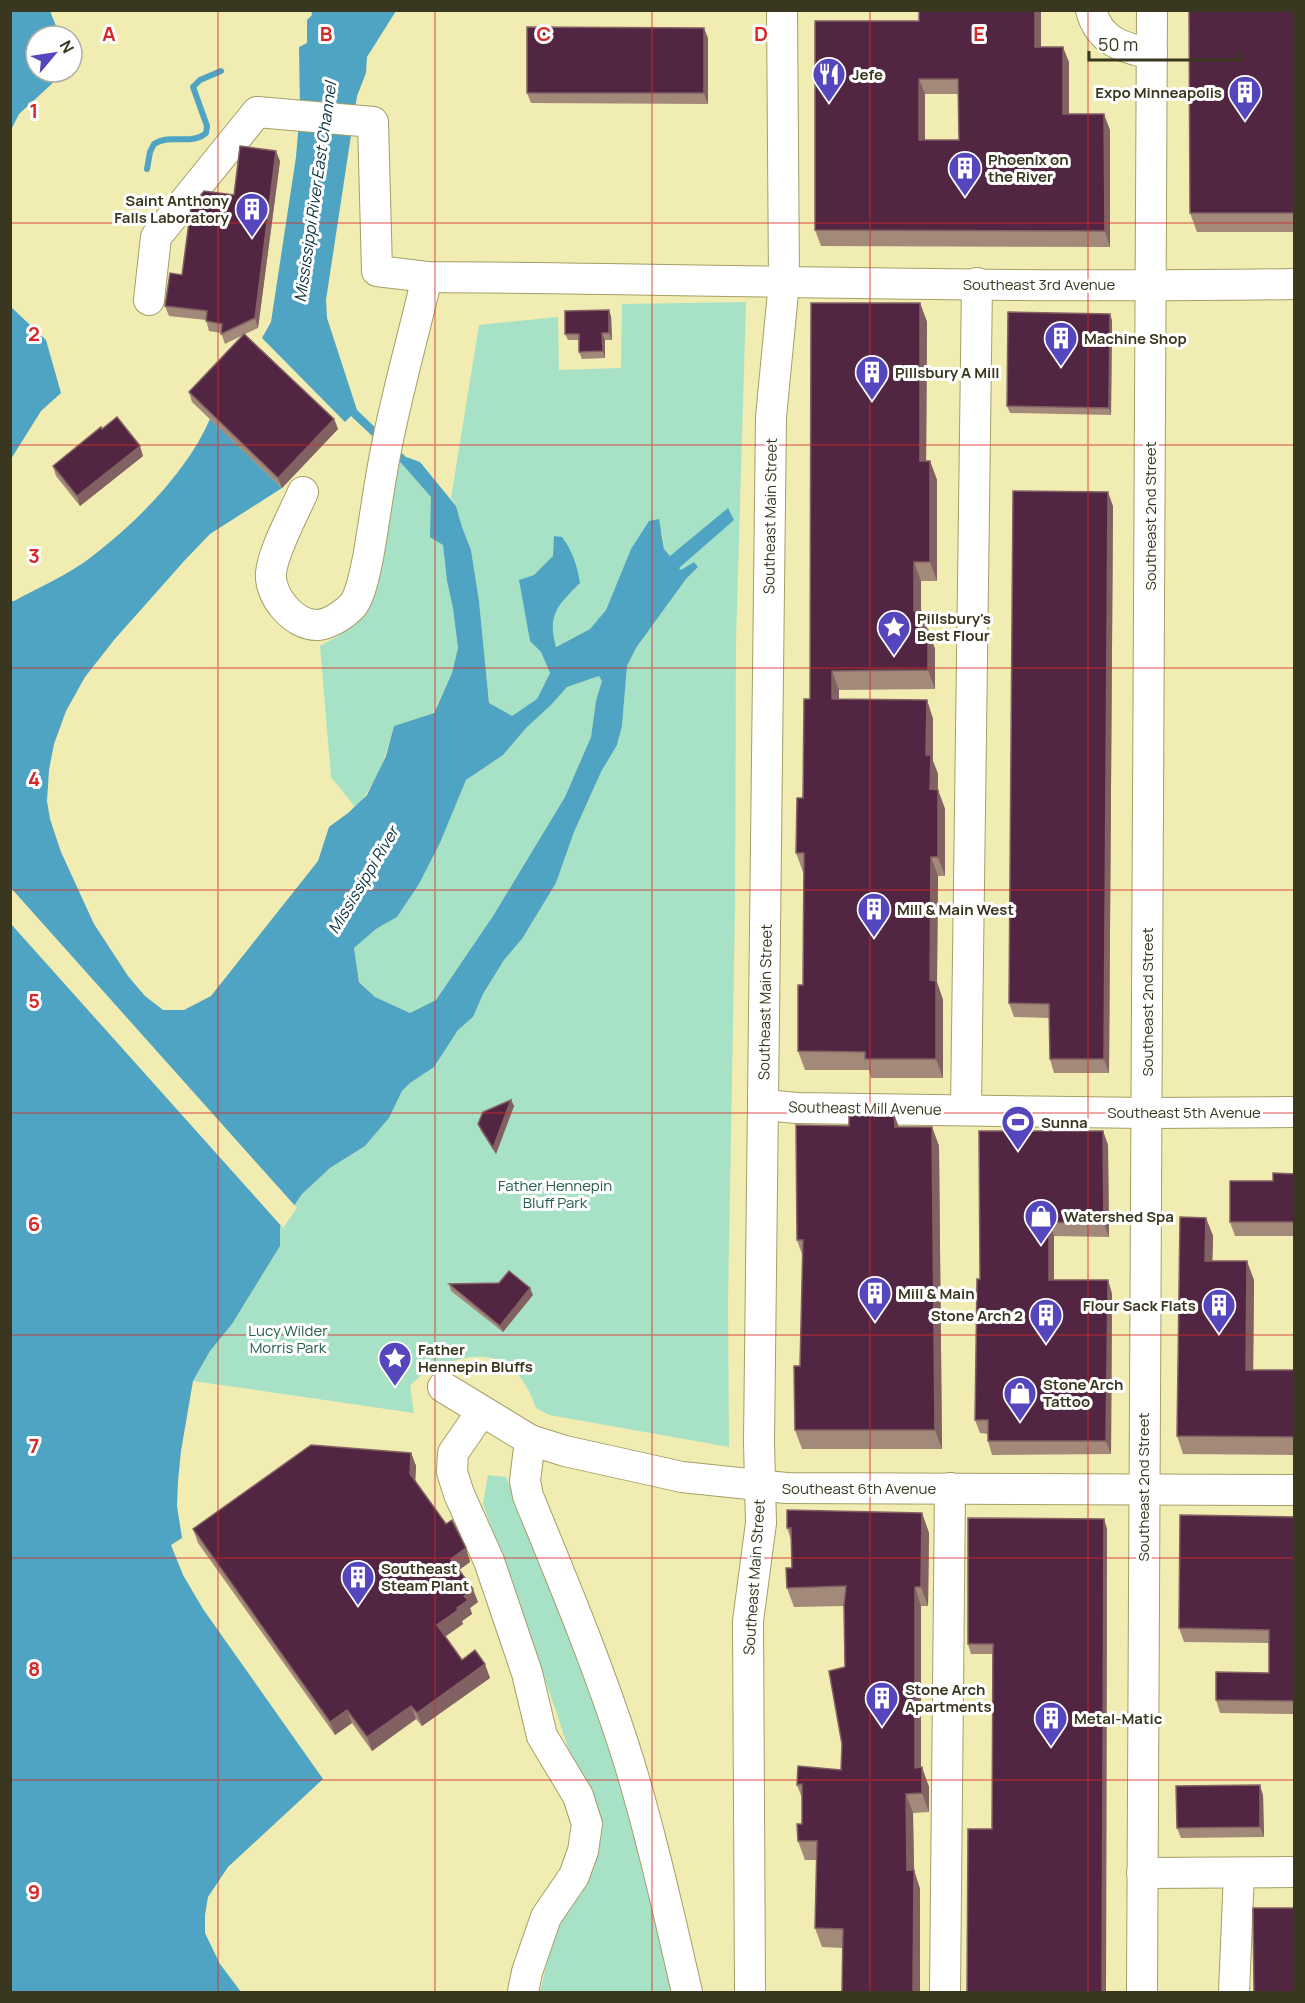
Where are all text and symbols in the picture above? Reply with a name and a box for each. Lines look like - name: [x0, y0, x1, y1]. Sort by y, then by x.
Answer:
- text: A: [102, 20, 116, 47]
- text: B: [320, 20, 333, 47]
- text: C: [537, 20, 551, 47]
- text: D: [754, 20, 768, 47]
- text: E: [973, 20, 985, 47]
- north arrow: [24, 24, 84, 84]
- scale bar: [1089, 24, 1240, 62]
- text: 50 m: [1098, 32, 1138, 56]
- text: N: [55, 36, 80, 57]
- restaurant icon: Jefe: [811, 56, 847, 103]
- place label: Jefe: [852, 64, 883, 85]
- building icon: Expo Minneapolis: [1227, 74, 1263, 121]
- water label: Mississippi River East Channel: [289, 78, 342, 303]
- place label: Expo Minneapolis: [1095, 82, 1222, 103]
- text: 1: [30, 97, 38, 124]
- place label: Phoenix on the River: [988, 149, 1069, 187]
- building icon: Phoenix on the River: [947, 150, 983, 197]
- place label: Saint Anthony Falls Laboratory: [114, 190, 230, 228]
- building icon: Saint Anthony Falls Laboratory: [234, 191, 270, 238]
- street label: Southeast 3rd Avenue: [963, 274, 1116, 295]
- text: 2: [28, 320, 40, 347]
- building icon: Machine Shop: [1043, 320, 1079, 367]
- place label: Machine Shop: [1084, 328, 1187, 349]
- building icon: Pillsbury A Mill: [854, 354, 890, 401]
- place label: Pillsbury A Mill: [895, 362, 1000, 383]
- street label: Southeast Main Street: [758, 438, 782, 594]
- street label: Southeast 2nd Street: [1140, 441, 1161, 591]
- text: 3: [28, 542, 40, 569]
- place label: Pillsbury's Best Flour: [917, 608, 991, 646]
- place icon: Pillsbury's Best Flour: [876, 609, 912, 656]
- text: 4: [28, 765, 40, 792]
- water label: Mississippi River: [322, 821, 405, 937]
- building icon: Mill & Main West: [856, 891, 892, 938]
- place label: Mill & Main West: [897, 899, 1014, 920]
- street label: Southeast Main Street: [753, 924, 777, 1080]
- street label: Southeast 2nd Street: [1137, 927, 1158, 1077]
- text: 5: [28, 987, 40, 1014]
- street label: Southeast Mill Avenue: [788, 1096, 942, 1120]
- street label: Southeast 5th Avenue: [1107, 1102, 1261, 1123]
- sports icon: Sunna: [1000, 1104, 1036, 1151]
- place label: Sunna: [1041, 1112, 1088, 1133]
- park label: Father Hennepin Bluff Park: [498, 1175, 612, 1213]
- shop icon: Watershed Spa: [1023, 1198, 1059, 1245]
- place label: Watershed Spa: [1064, 1206, 1174, 1227]
- text: 6: [28, 1210, 40, 1237]
- building icon: Mill & Main: [857, 1275, 893, 1322]
- place label: Mill & Main: [898, 1283, 975, 1304]
- building icon: Flour Sack Flats: [1201, 1287, 1237, 1334]
- place label: Flour Sack Flats: [1083, 1295, 1196, 1316]
- building icon: Stone Arch 2: [1028, 1297, 1064, 1344]
- place label: Stone Arch 2: [931, 1305, 1023, 1326]
- park label: Lucy Wilder Morris Park: [248, 1320, 328, 1358]
- place label: Father Hennepin Bluffs: [418, 1339, 533, 1377]
- place icon: Father Hennepin Bluffs: [377, 1340, 413, 1387]
- place label: Stone Arch Tattoo: [1043, 1374, 1123, 1412]
- shop icon: Stone Arch Tattoo: [1002, 1375, 1038, 1422]
- street label: Southeast 2nd Street: [1133, 1412, 1154, 1562]
- text: 7: [29, 1432, 39, 1459]
- street label: Southeast 6th Avenue: [782, 1478, 936, 1499]
- street label: Southeast Main Street: [738, 1498, 770, 1656]
- place label: Southeast Steam Plant: [381, 1558, 469, 1596]
- building icon: Southeast Steam Plant: [340, 1559, 376, 1606]
- text: 8: [28, 1655, 40, 1682]
- place label: Stone Arch Apartments: [905, 1679, 992, 1717]
- building icon: Stone Arch Apartments: [864, 1680, 900, 1727]
- building icon: Metal-Matic: [1033, 1700, 1069, 1747]
- place label: Metal-Matic: [1074, 1708, 1163, 1729]
- text: 9: [28, 1878, 40, 1905]

